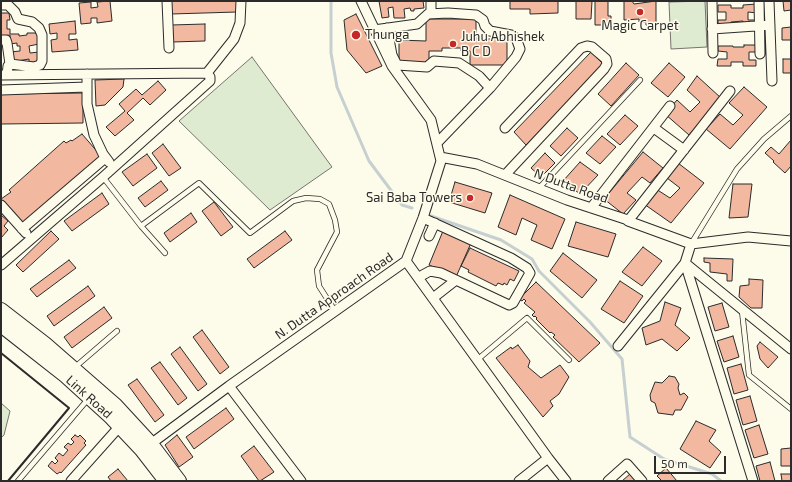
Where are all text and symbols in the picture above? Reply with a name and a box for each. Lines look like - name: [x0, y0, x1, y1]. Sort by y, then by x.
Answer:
- marker: Magic Carpet: [635, 7, 645, 17]
- place label: Magic Carpet: [601, 18, 679, 34]
- place label: Thunga: [365, 27, 409, 43]
- marker: Thunga: [350, 29, 362, 41]
- place label: Juhu Abhishek B C D: [461, 29, 545, 60]
- marker: Juhu Abhishek B C D: [448, 39, 458, 49]
- street label: N Dutta Road: [532, 165, 610, 207]
- place label: Sai Baba Towers: [366, 190, 462, 206]
- marker: Sai Baba Towers: [465, 193, 475, 203]
- street label: N. Dutta Approach Road: [272, 249, 396, 343]
- street label: Link Road: [63, 372, 115, 422]
- scale bar: [656, 448, 728, 474]
- text: 50 m: [661, 456, 688, 470]

